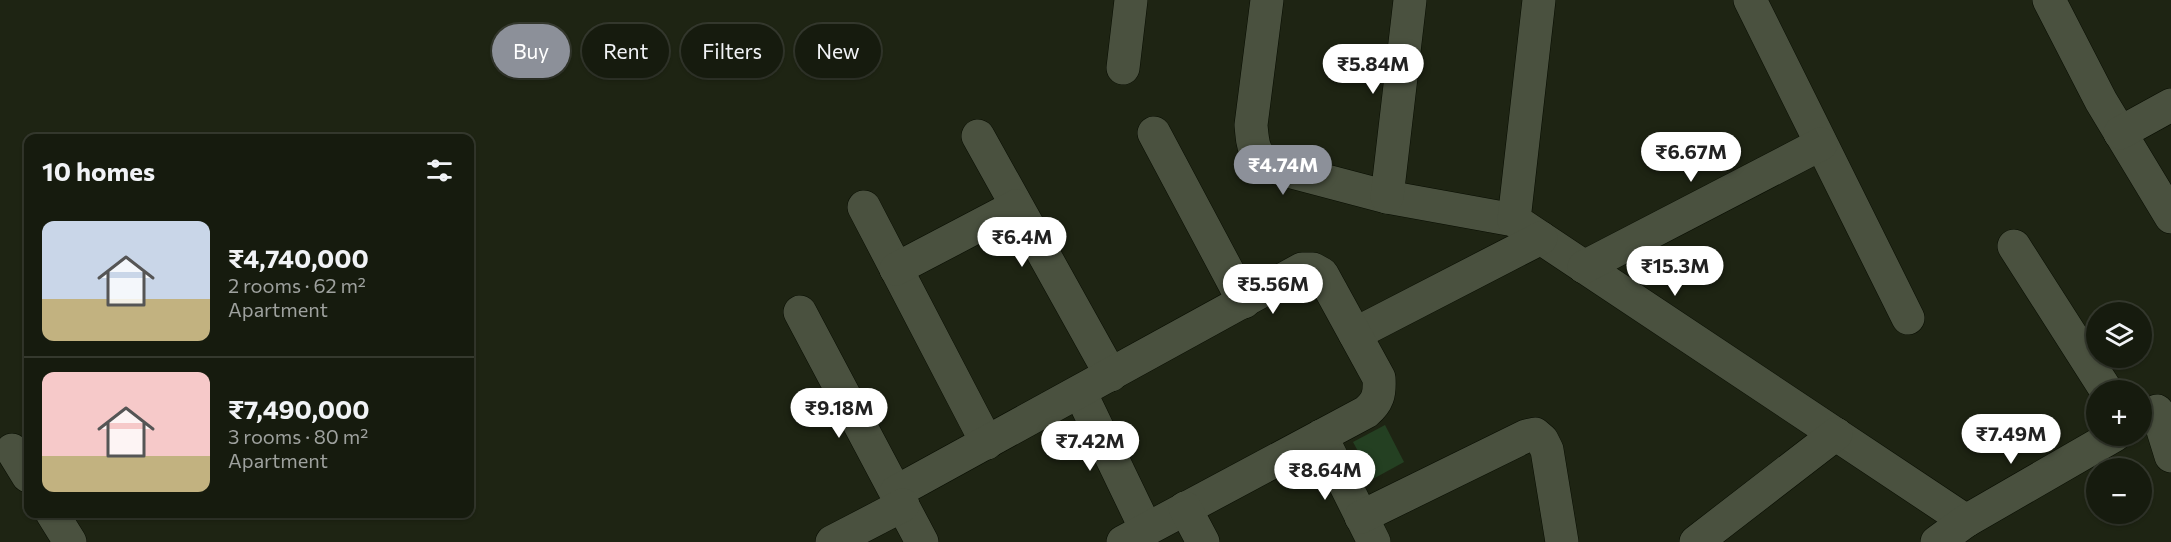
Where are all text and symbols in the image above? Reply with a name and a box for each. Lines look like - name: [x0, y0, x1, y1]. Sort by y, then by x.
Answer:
- chip: Buy: [492, 24, 570, 78]
- chip: Rent: [582, 24, 669, 78]
- chip: Filters: [681, 24, 783, 78]
- chip: New: [795, 24, 881, 78]
- pin: ₹5.84M: [1324, 44, 1422, 95]
- text: ₹5.84M: [1337, 51, 1409, 75]
- pin: ₹6.67M: [1642, 132, 1740, 183]
- text: ₹6.67M: [1655, 139, 1727, 163]
- pin: ₹4.74M: [1234, 145, 1332, 196]
- text: ₹4.74M: [1248, 152, 1318, 176]
- icon: filters: [423, 154, 456, 187]
- text: 10 homes: [42, 155, 155, 186]
- pin: ₹6.4M: [980, 217, 1064, 268]
- text: ₹6.4M: [991, 224, 1053, 248]
- text: ₹4,740,000: [228, 242, 369, 273]
- icon: home: [90, 245, 162, 317]
- pin: ₹15.3M: [1626, 246, 1724, 297]
- text: ₹15.3M: [1640, 253, 1710, 277]
- pin: ₹5.56M: [1224, 264, 1322, 315]
- text: ₹5.56M: [1237, 271, 1309, 295]
- text: 2 rooms · 62 m²: [228, 273, 366, 297]
- text: Apartment: [228, 297, 328, 321]
- map controls: [2086, 302, 2152, 524]
- button: layers: [2086, 302, 2152, 368]
- button: +: [2086, 380, 2152, 446]
- pin: ₹9.18M: [790, 388, 888, 439]
- text: ₹7,490,000: [228, 393, 370, 424]
- text: ₹9.18M: [805, 395, 873, 419]
- icon: home: [90, 396, 162, 468]
- pin: ₹7.49M: [1962, 414, 2060, 465]
- pin: ₹7.42M: [1041, 421, 1139, 472]
- text: ₹7.49M: [1976, 421, 2046, 445]
- text: 3 rooms · 80 m²: [228, 424, 368, 448]
- text: ₹7.42M: [1055, 428, 1125, 452]
- text: Apartment: [228, 448, 328, 472]
- pin: ₹8.64M: [1276, 450, 1374, 501]
- text: ₹8.64M: [1288, 457, 1362, 481]
- button: −: [2086, 458, 2152, 524]

